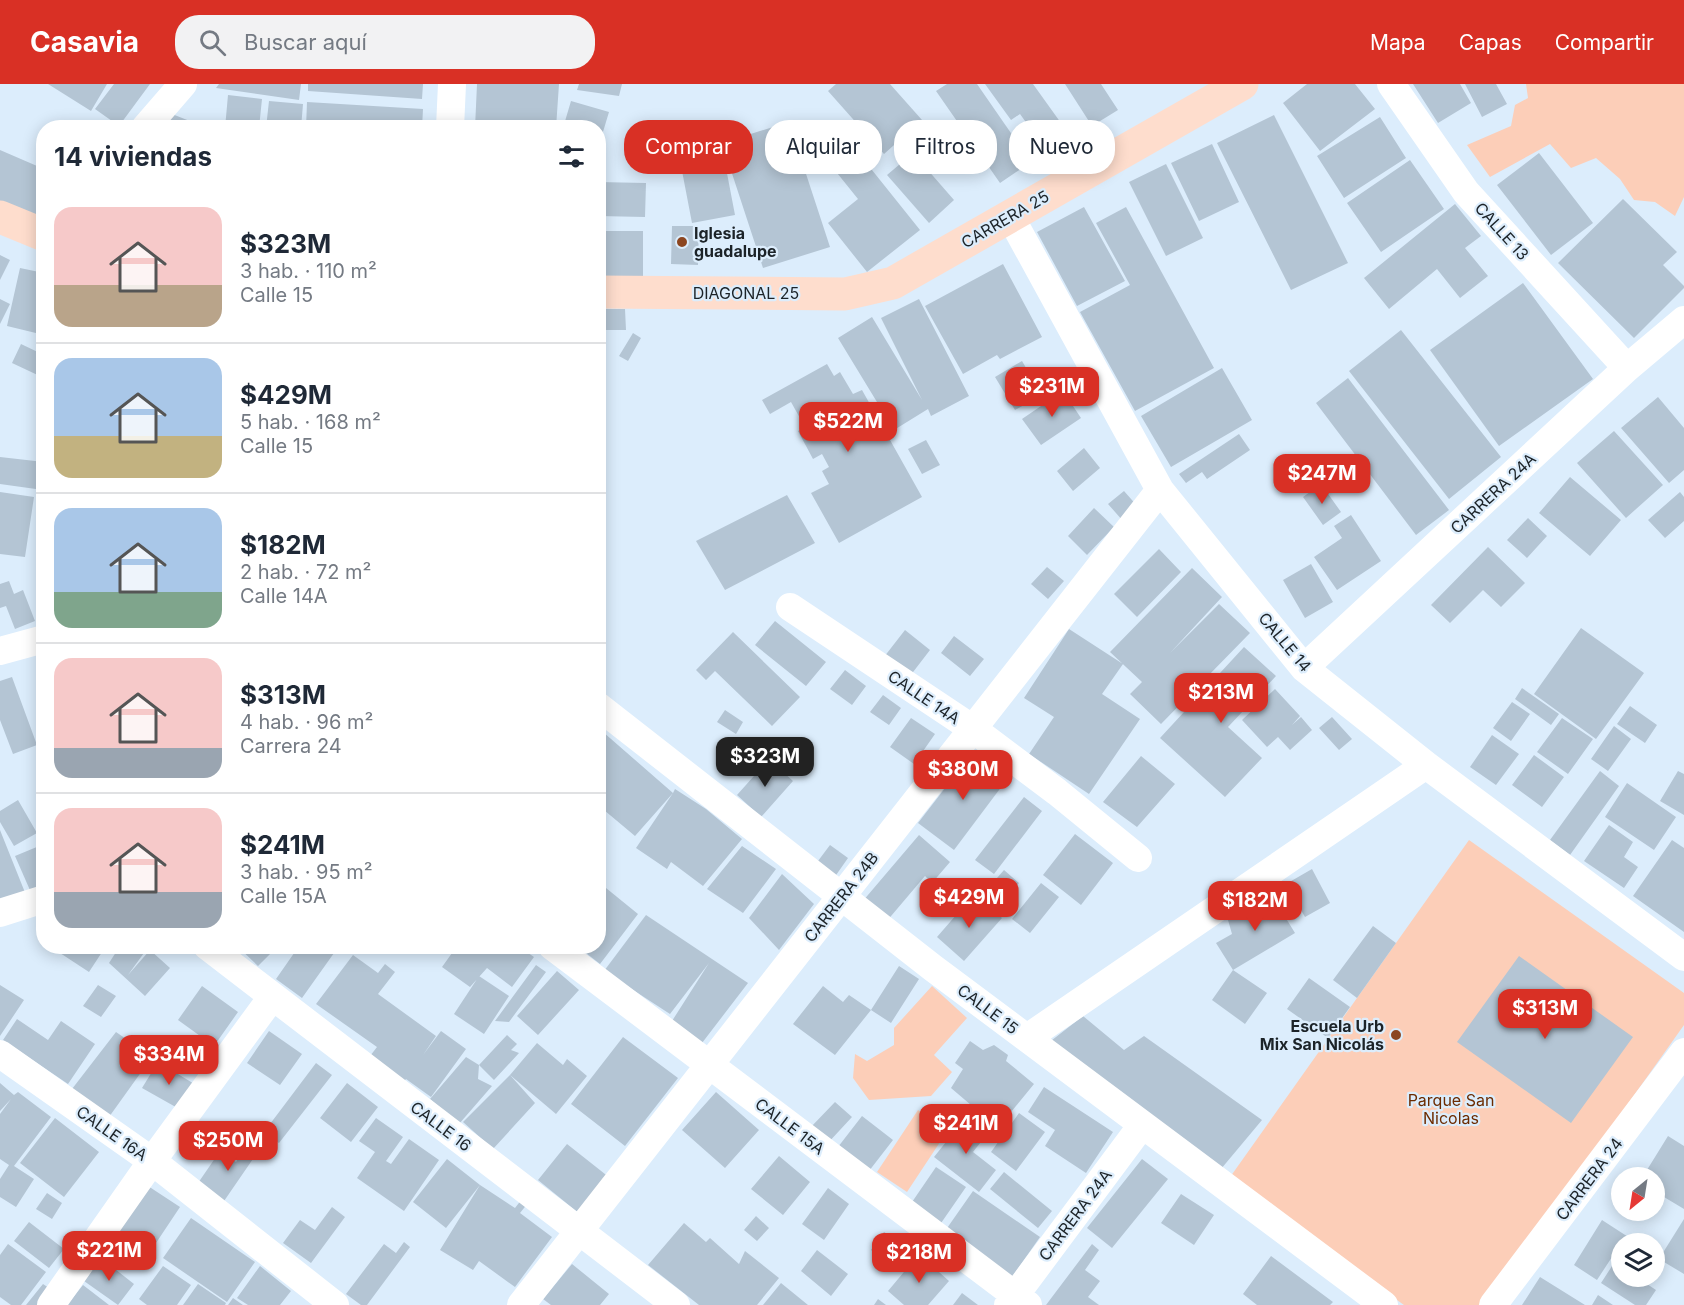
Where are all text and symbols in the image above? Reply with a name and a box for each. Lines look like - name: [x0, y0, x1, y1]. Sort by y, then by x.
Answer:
- search box: [175, 15, 595, 69]
- text: Casavia: [30, 25, 139, 59]
- icon: search: [196, 26, 229, 59]
- text: Buscar aquí: [244, 29, 367, 55]
- text: Mapa: [1370, 30, 1426, 55]
- text: Capas: [1459, 30, 1522, 55]
- text: Compartir: [1555, 30, 1654, 55]
- chip: Comprar: [624, 120, 753, 174]
- chip: Alquilar: [765, 120, 882, 174]
- chip: Filtros: [894, 120, 997, 174]
- chip: Nuevo: [1009, 120, 1115, 174]
- icon: filters: [555, 140, 588, 173]
- text: 14 viviendas: [54, 141, 212, 172]
- street label: CARRERA 25: [958, 186, 1052, 252]
- street label: CALLE 13: [1471, 198, 1533, 264]
- place label: Iglesia guadalupe: [694, 223, 777, 261]
- text: $323M: [240, 228, 331, 259]
- icon: home: [102, 231, 174, 303]
- marker: Iglesia guadalupe: [675, 235, 689, 249]
- text: 3 hab. · 110 m²: [240, 259, 377, 283]
- text: Calle 15: [240, 283, 313, 307]
- street label: DIAGONAL 25: [693, 283, 799, 303]
- pin: $231M: [1010, 367, 1094, 418]
- text: $231M: [1019, 374, 1085, 398]
- text: $429M: [240, 379, 332, 410]
- icon: home: [102, 382, 174, 454]
- pin: $522M: [806, 402, 890, 453]
- text: $522M: [813, 409, 883, 433]
- text: 5 hab. · 168 m²: [240, 410, 381, 434]
- text: Calle 15: [240, 434, 313, 458]
- street label: CARRERA 24A: [1446, 448, 1540, 538]
- pin: $247M: [1280, 454, 1364, 505]
- text: $247M: [1287, 461, 1357, 485]
- text: $182M: [240, 529, 326, 560]
- icon: home: [102, 532, 174, 604]
- text: 2 hab. · 72 m²: [240, 560, 371, 584]
- text: Calle 14A: [240, 584, 328, 608]
- street label: CALLE 14: [1254, 608, 1316, 676]
- street label: CALLE 14A: [884, 666, 964, 728]
- pin: $213M: [1179, 673, 1263, 724]
- text: $313M: [240, 679, 326, 710]
- text: $213M: [1188, 680, 1254, 704]
- icon: home: [102, 682, 174, 754]
- text: 4 hab. · 96 m²: [240, 710, 373, 734]
- text: Carrera 24: [240, 734, 342, 758]
- pin: $323M: [723, 737, 807, 788]
- text: $323M: [730, 744, 800, 768]
- pin: $380M: [921, 750, 1005, 801]
- text: $380M: [927, 757, 999, 781]
- text: $241M: [240, 829, 325, 860]
- icon: home: [102, 832, 174, 904]
- street label: CARRERA 24B: [800, 848, 882, 946]
- text: 3 hab. · 95 m²: [240, 860, 373, 884]
- pin: $429M: [927, 878, 1011, 929]
- pin: $182M: [1213, 881, 1297, 932]
- text: Calle 15A: [240, 884, 327, 908]
- text: $429M: [934, 885, 1004, 909]
- text: $182M: [1222, 888, 1288, 912]
- street label: CALLE 15: [954, 980, 1022, 1038]
- pin: $313M: [1503, 989, 1587, 1040]
- text: $313M: [1512, 996, 1578, 1020]
- place label: Escuela Urb Mix San Nicolás: [1260, 1016, 1384, 1054]
- marker: Escuela Urb Mix San Nicolás: [1389, 1028, 1403, 1042]
- pin: $334M: [127, 1035, 211, 1086]
- text: $334M: [133, 1042, 205, 1066]
- park label: Parque San Nicolas: [1408, 1090, 1494, 1128]
- street label: CALLE 15A: [751, 1093, 829, 1159]
- street label: CALLE 16: [407, 1097, 475, 1155]
- street label: CALLE 16A: [73, 1101, 151, 1165]
- pin: $241M: [924, 1104, 1008, 1155]
- text: $241M: [933, 1111, 999, 1135]
- pin: $250M: [186, 1121, 270, 1172]
- text: $250M: [193, 1128, 263, 1152]
- street label: CARRERA 24: [1551, 1134, 1627, 1224]
- street label: CARRERA 24A: [1034, 1165, 1116, 1265]
- north arrow: [1611, 1167, 1665, 1221]
- map controls: [1611, 1167, 1665, 1287]
- pin: $221M: [67, 1231, 151, 1282]
- pin: $218M: [877, 1233, 961, 1284]
- button: layers: [1611, 1233, 1665, 1287]
- text: $221M: [76, 1238, 142, 1262]
- text: $218M: [886, 1240, 952, 1264]

